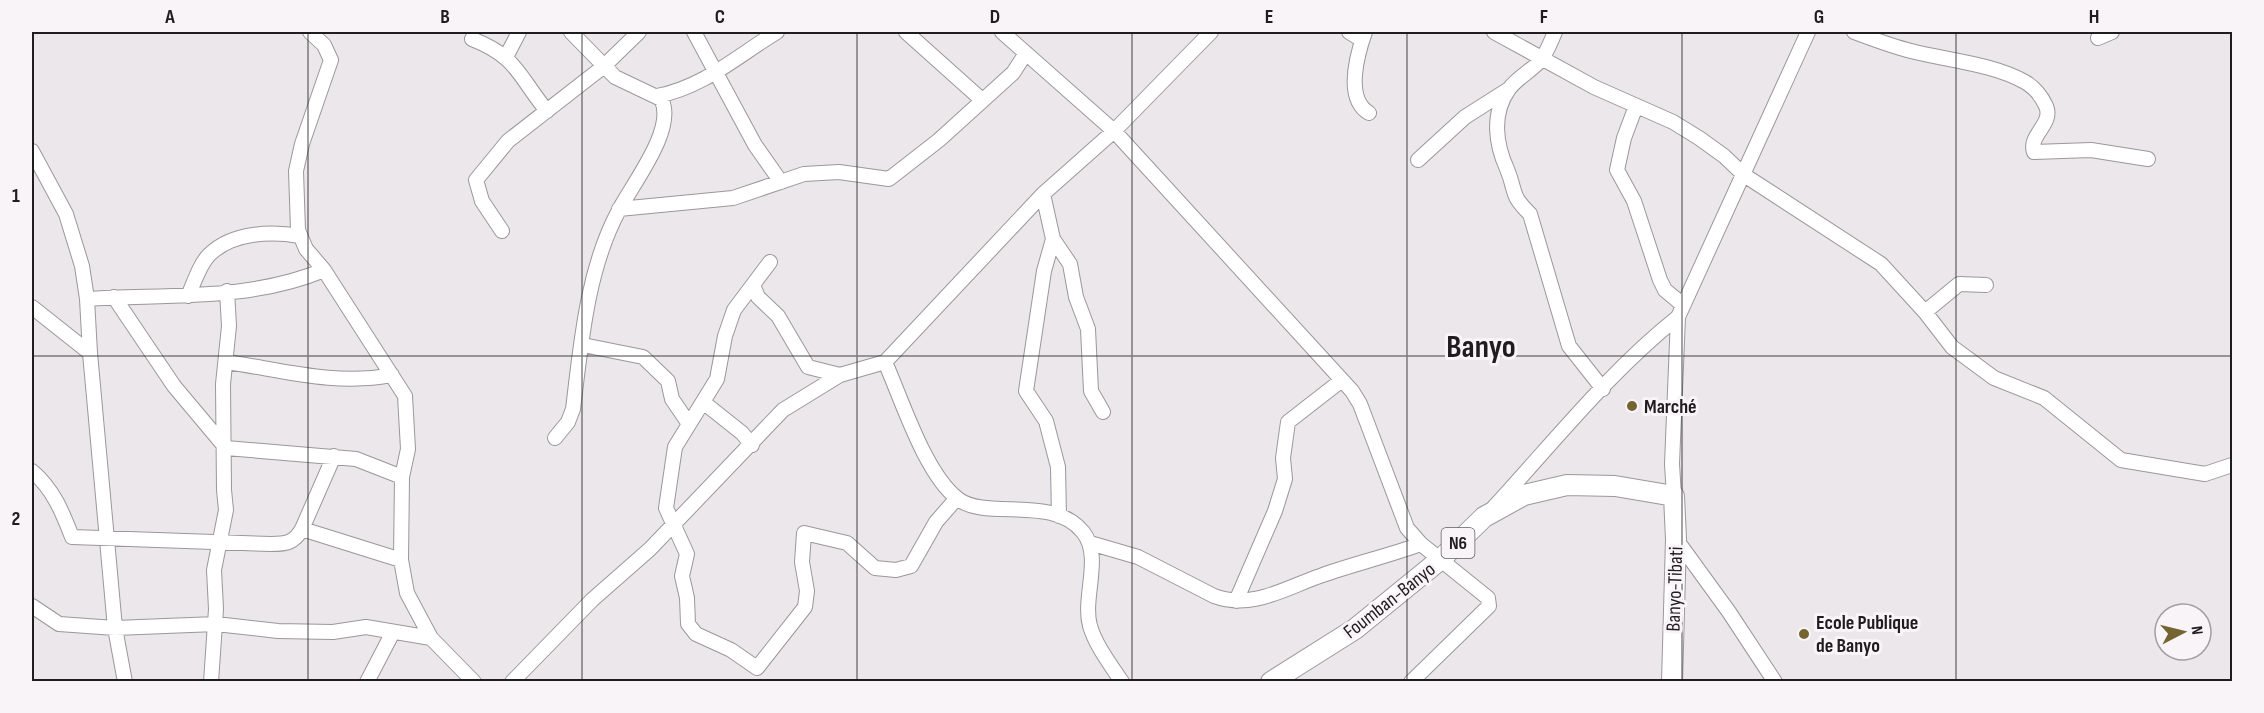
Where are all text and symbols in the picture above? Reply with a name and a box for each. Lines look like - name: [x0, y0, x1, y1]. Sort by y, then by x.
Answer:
- text: A: [164, 5, 175, 29]
- text: B: [440, 5, 450, 29]
- text: C: [715, 5, 725, 29]
- text: D: [990, 5, 1000, 29]
- text: E: [1265, 5, 1273, 29]
- text: F: [1540, 5, 1548, 29]
- text: G: [1814, 5, 1824, 29]
- text: H: [2089, 5, 2099, 29]
- text: 1: [12, 184, 20, 208]
- district label: Banyo: [1446, 328, 1516, 367]
- place label: Marché: [1644, 395, 1697, 419]
- marker: Marché: [1625, 399, 1639, 413]
- text: 2: [12, 507, 20, 531]
- road number: N6: [1442, 528, 1474, 558]
- street label: Banyo-Tibati: [1662, 546, 1688, 632]
- street label: Foumban-Banyo: [1339, 558, 1440, 644]
- north arrow: [2153, 602, 2213, 662]
- place label: Ecole Publique de Banyo: [1816, 611, 1918, 658]
- text: N: [2186, 625, 2206, 636]
- marker: Ecole Publique de Banyo: [1797, 627, 1811, 641]

